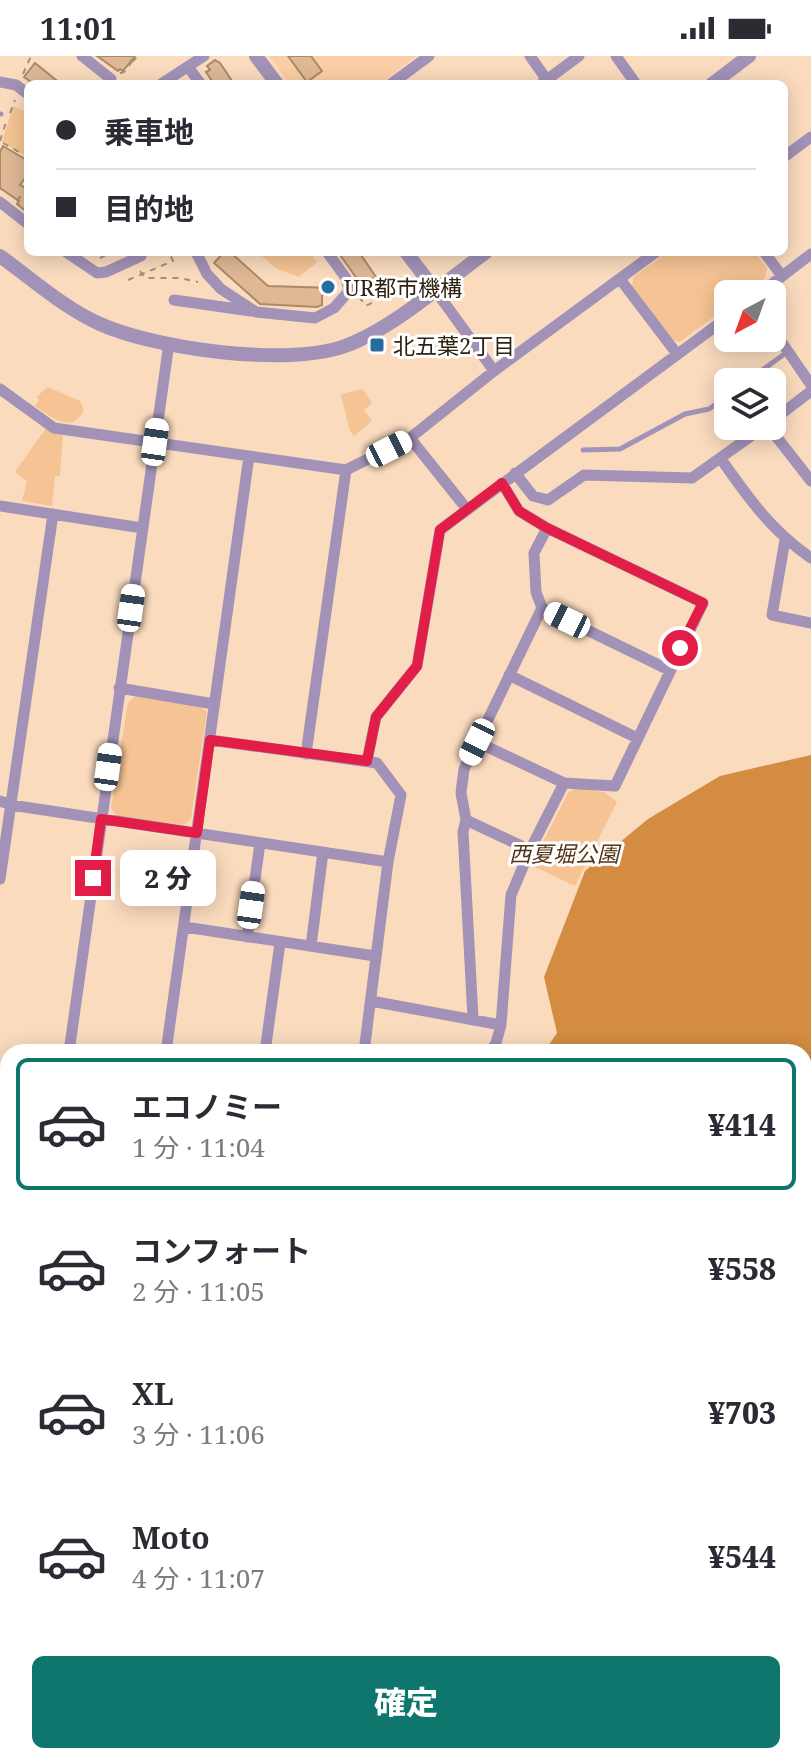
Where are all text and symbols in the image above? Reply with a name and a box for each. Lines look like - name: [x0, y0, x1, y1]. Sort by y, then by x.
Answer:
- text: 11:01: [40, 8, 117, 49]
- text: 乗車地: [104, 111, 194, 152]
- text: 目的地: [104, 188, 194, 229]
- place label: UR都市機構: [344, 272, 462, 302]
- marker: UR都市機構: [319, 278, 337, 296]
- north arrow: [714, 280, 786, 352]
- map controls: [714, 280, 786, 440]
- place label: 北五葉2丁目: [393, 330, 515, 360]
- marker: 北五葉2丁目: [368, 336, 386, 354]
- button: layers: [714, 368, 786, 440]
- car: [140, 417, 170, 467]
- car: [362, 427, 416, 471]
- car: [116, 583, 146, 633]
- car: [540, 599, 594, 641]
- route start: [662, 630, 698, 666]
- car: [456, 715, 498, 769]
- car: [93, 742, 123, 792]
- park label: 西夏堀公園: [509, 838, 622, 868]
- callout: 2 分: [121, 850, 217, 906]
- route end: [75, 860, 111, 896]
- text: 2 分: [144, 860, 192, 896]
- car: [236, 880, 266, 930]
- text: エコノミー: [132, 1086, 282, 1127]
- icon: car: [36, 1088, 108, 1160]
- text: ¥414: [708, 1104, 776, 1145]
- text: 1 分 · 11:04: [132, 1129, 265, 1165]
- text: コンフォート: [132, 1230, 311, 1271]
- icon: car: [36, 1232, 108, 1304]
- text: ¥558: [708, 1248, 776, 1289]
- text: 2 分 · 11:05: [132, 1273, 265, 1309]
- text: XL: [132, 1373, 174, 1414]
- icon: car: [36, 1376, 108, 1448]
- text: ¥703: [708, 1392, 776, 1433]
- text: 3 分 · 11:06: [132, 1416, 265, 1452]
- text: Moto: [132, 1517, 210, 1558]
- icon: car: [36, 1520, 108, 1592]
- text: ¥544: [708, 1536, 776, 1577]
- text: 4 分 · 11:07: [132, 1560, 265, 1596]
- button: 確定: [32, 1656, 780, 1748]

